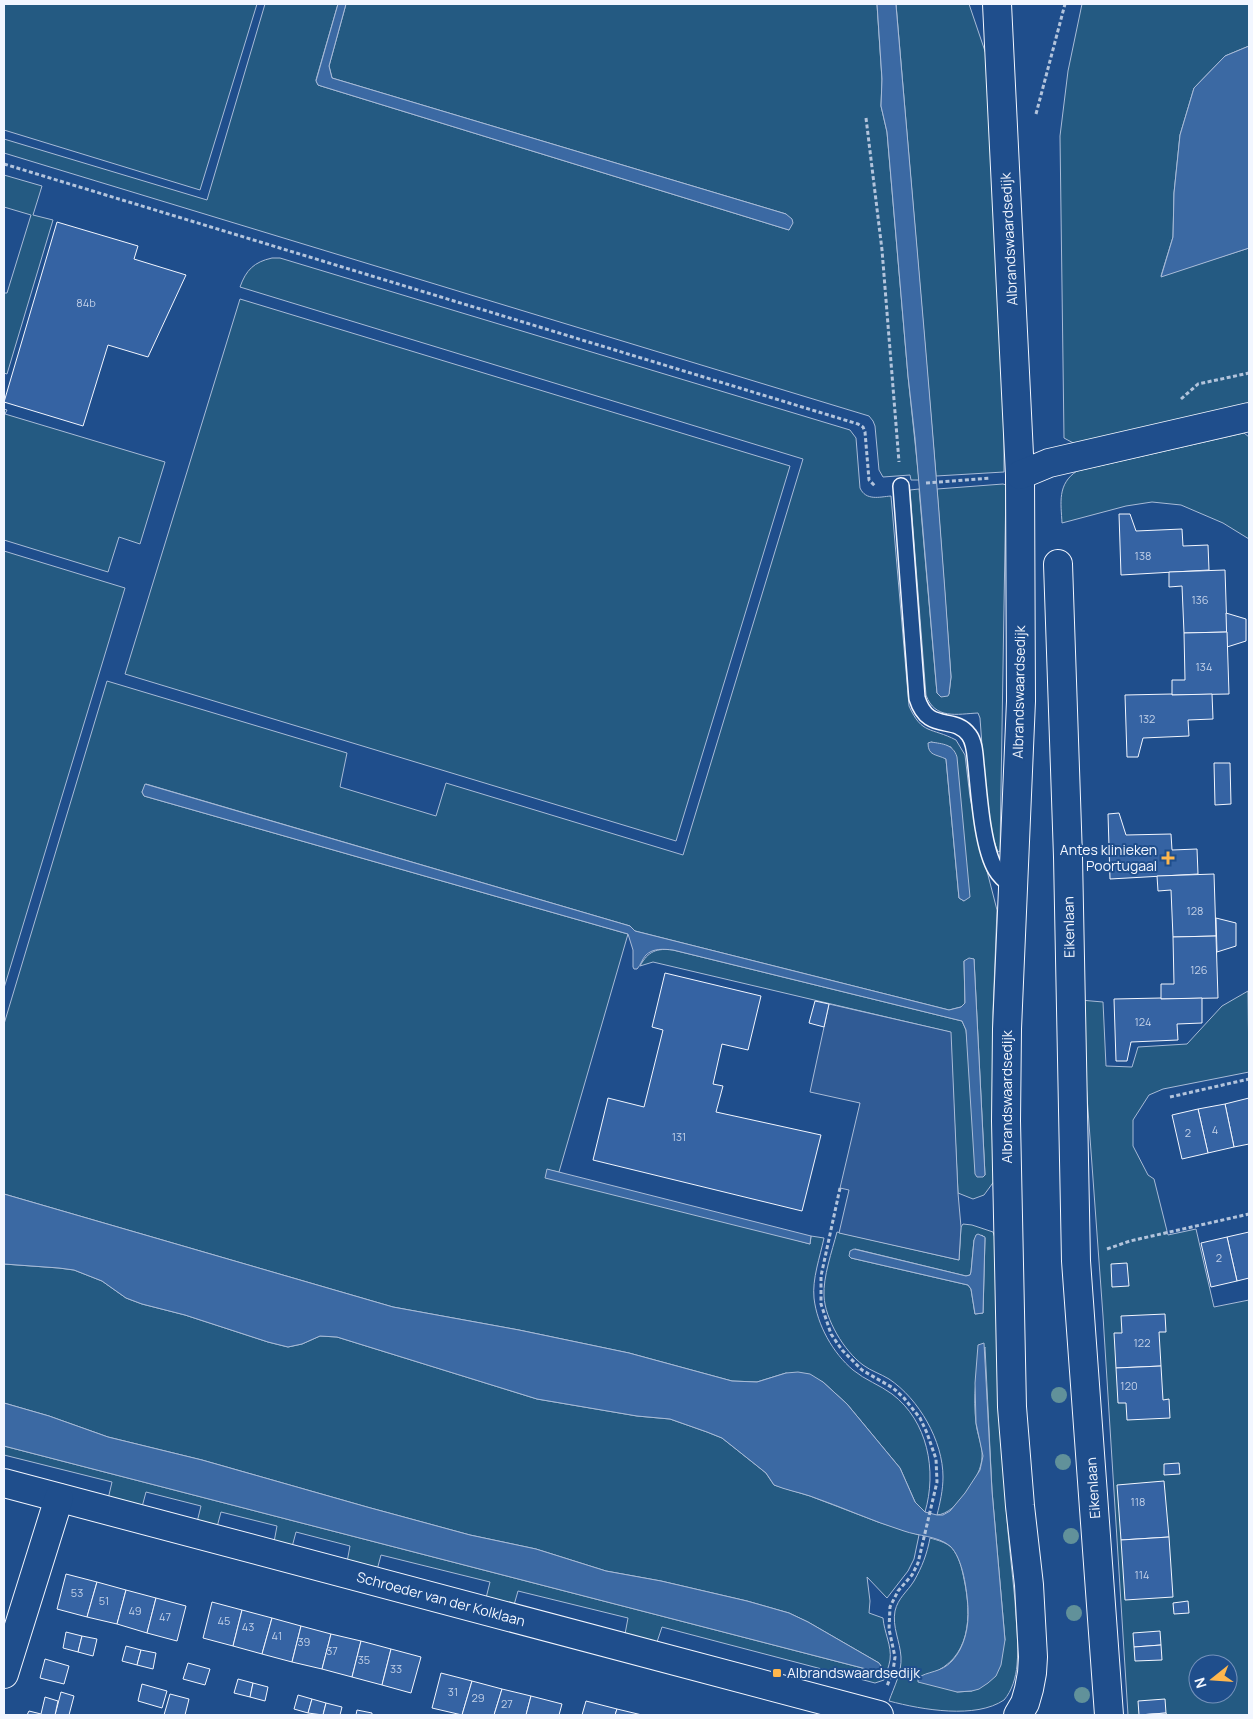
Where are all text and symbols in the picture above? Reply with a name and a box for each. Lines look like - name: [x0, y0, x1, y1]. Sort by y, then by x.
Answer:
- street label: Albrandswaardsedijk: [995, 171, 1021, 306]
- house number: 84b: [76, 295, 96, 310]
- house number: 138: [1135, 548, 1151, 563]
- house number: 136: [1191, 592, 1209, 607]
- street label: Albrandswaardsedijk: [1008, 624, 1029, 759]
- house number: 134: [1196, 659, 1212, 674]
- house number: 132: [1139, 711, 1155, 726]
- place label: Antes klinieken Poortugaal: [1060, 840, 1157, 875]
- marker: Antes klinieken Poortugaal: [1161, 851, 1175, 865]
- street label: Eikenlaan: [1058, 896, 1079, 958]
- house number: 128: [1187, 903, 1203, 918]
- house number: 126: [1190, 962, 1208, 977]
- house number: 124: [1135, 1014, 1151, 1029]
- street label: Albrandswaardsedijk: [997, 1029, 1016, 1164]
- house number: 4: [1212, 1122, 1218, 1137]
- house number: 2: [1185, 1125, 1191, 1140]
- house number: 131: [672, 1129, 686, 1144]
- house number: 2: [1216, 1250, 1222, 1265]
- house number: 122: [1134, 1335, 1150, 1350]
- house number: 120: [1120, 1378, 1138, 1393]
- street label: Eikenlaan: [1081, 1457, 1104, 1519]
- house number: 118: [1131, 1494, 1145, 1509]
- street label: Schroeder van der Kolklaan: [355, 1567, 527, 1630]
- house number: 114: [1134, 1567, 1150, 1582]
- house number: 53: [71, 1585, 83, 1600]
- house number: 51: [99, 1593, 109, 1608]
- house number: 49: [128, 1603, 142, 1618]
- house number: 47: [159, 1609, 171, 1624]
- house number: 45: [218, 1613, 230, 1628]
- house number: 43: [242, 1619, 254, 1634]
- house number: 41: [272, 1628, 282, 1643]
- house number: 39: [298, 1634, 311, 1649]
- house number: 37: [326, 1643, 338, 1658]
- house number: 35: [358, 1652, 370, 1667]
- north arrow: [1188, 1654, 1238, 1704]
- house number: 33: [390, 1661, 402, 1676]
- place label: Albrandswaardsedijk: [787, 1663, 921, 1682]
- marker: Albrandswaardsedijk: [771, 1667, 783, 1679]
- text: N: [1190, 1675, 1211, 1691]
- house number: 31: [448, 1684, 458, 1699]
- house number: 29: [471, 1690, 485, 1705]
- house number: 27: [501, 1696, 513, 1711]

